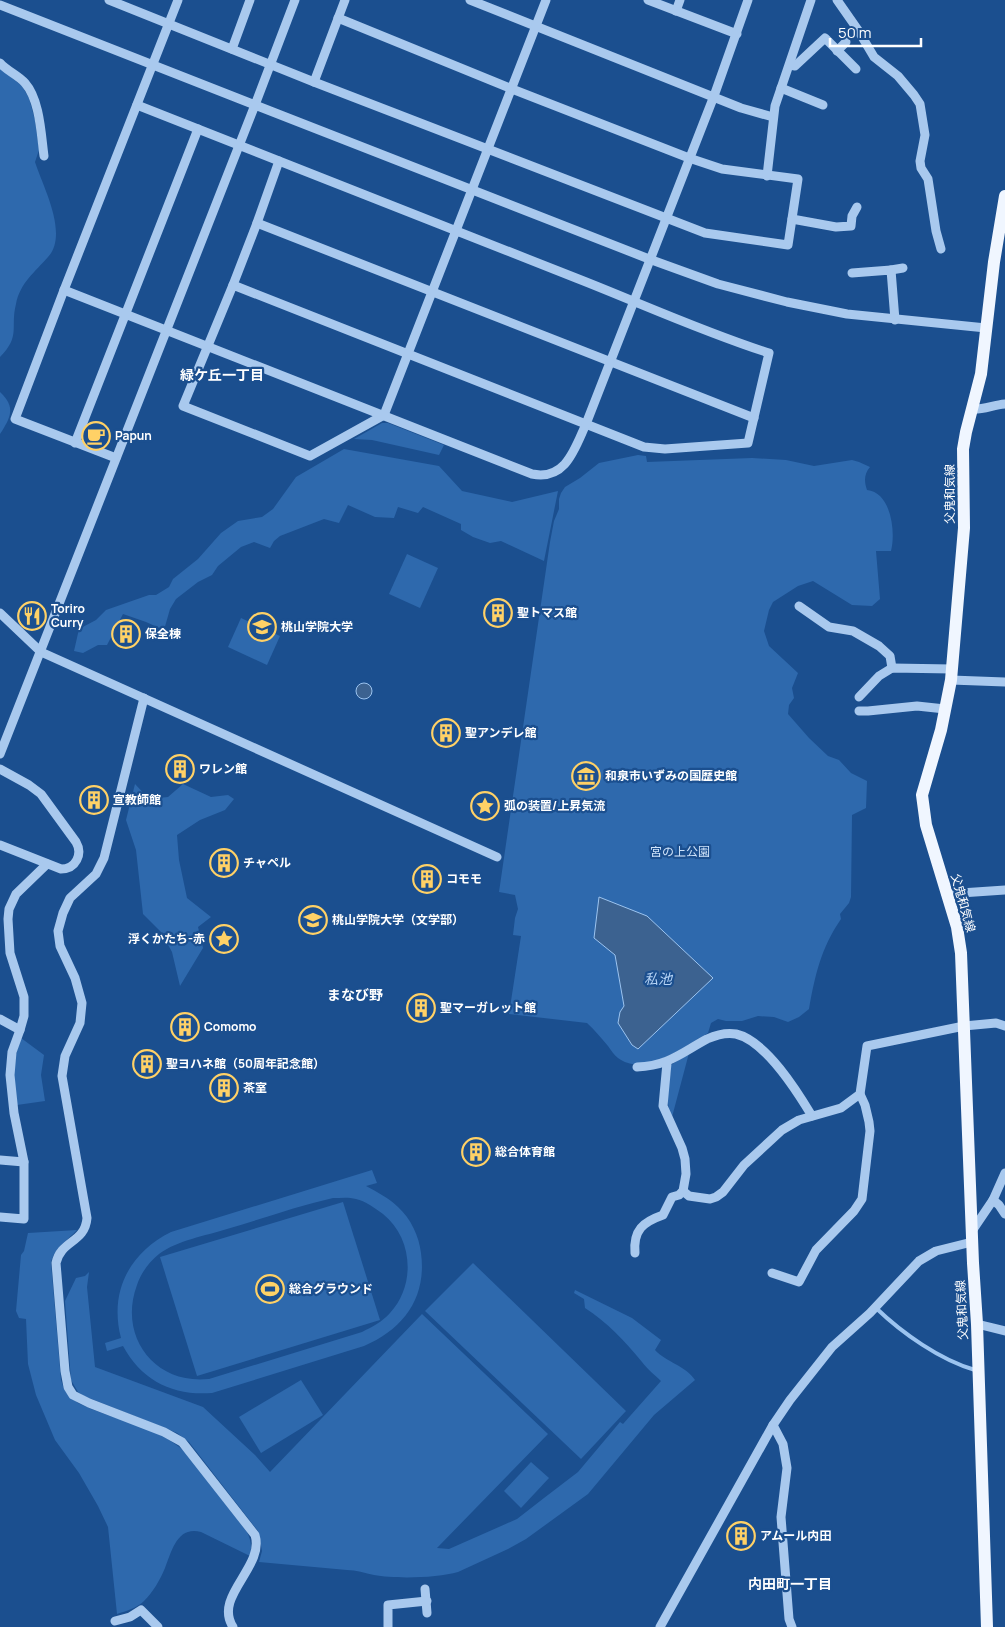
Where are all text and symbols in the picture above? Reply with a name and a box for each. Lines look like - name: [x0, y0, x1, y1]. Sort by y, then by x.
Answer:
- scale bar: [830, 15, 921, 47]
- text: 50 m: [838, 22, 872, 43]
- district label: 緑ケ丘一丁目: [180, 365, 264, 384]
- cafe icon: Papun: [81, 421, 111, 451]
- place label: Papun: [115, 427, 152, 444]
- street label: 父鬼和気線: [941, 464, 958, 524]
- building icon: 聖トマス館: [483, 598, 513, 628]
- place label: Toriro Curry: [51, 600, 85, 631]
- restaurant icon: Toriro Curry: [17, 601, 47, 631]
- place label: 聖トマス館: [517, 604, 577, 621]
- school or university icon: 桃山学院大学: [247, 612, 277, 642]
- place label: 桃山学院大学: [281, 618, 353, 635]
- building icon: 保全棟: [111, 619, 141, 649]
- place label: 保全棟: [145, 625, 181, 642]
- building icon: 聖アンデレ館: [431, 718, 461, 748]
- place label: 聖アンデレ館: [465, 724, 537, 741]
- building icon: ワレン館: [165, 754, 195, 784]
- place label: ワレン館: [199, 760, 247, 777]
- museum icon: 和泉市いずみの国歴史館: [571, 761, 601, 791]
- place label: 和泉市いずみの国歴史館: [605, 767, 737, 784]
- building icon: 宣教師館: [79, 785, 109, 815]
- place label: 宣教師館: [113, 791, 161, 808]
- place icon: 弧の装置/上昇気流: [470, 791, 500, 821]
- place label: 弧の装置/上昇気流: [504, 797, 605, 814]
- park label: 宮の上公園: [650, 843, 710, 860]
- building icon: チャペル: [209, 848, 239, 878]
- place label: チャペル: [243, 854, 291, 871]
- building icon: コモモ: [412, 864, 442, 894]
- place label: コモモ: [446, 870, 482, 887]
- street label: 父鬼和気線: [947, 872, 980, 934]
- school or university icon: 桃山学院大学（文学部）: [298, 905, 328, 935]
- place label: 桃山学院大学（文学部）: [332, 911, 464, 928]
- place icon: 浮くかたち-赤: [209, 924, 239, 954]
- place label: 浮くかたち-赤: [128, 930, 205, 947]
- water label: 私池: [644, 969, 674, 988]
- district label: まなび野: [327, 985, 383, 1004]
- building icon: 聖マーガレット館: [406, 993, 436, 1023]
- place label: 聖マーガレット館: [440, 999, 536, 1016]
- building icon: Comomo: [170, 1012, 200, 1042]
- place label: Comomo: [204, 1018, 257, 1035]
- building icon: 聖ヨハネ館（50周年記念館）: [132, 1049, 162, 1079]
- place label: 聖ヨハネ館（50周年記念館）: [166, 1055, 325, 1072]
- building icon: 茶室: [209, 1073, 239, 1103]
- place label: 茶室: [243, 1079, 267, 1096]
- building icon: 総合体育館: [461, 1137, 491, 1167]
- place label: 総合体育館: [495, 1143, 555, 1160]
- sports icon: 総合グラウンド: [255, 1274, 285, 1304]
- place label: 総合グラウンド: [289, 1280, 373, 1297]
- street label: 父鬼和気線: [951, 1280, 972, 1340]
- building icon: アムール内田: [726, 1521, 756, 1551]
- place label: アムール内田: [760, 1527, 831, 1544]
- district label: 内田町一丁目: [748, 1574, 832, 1593]

